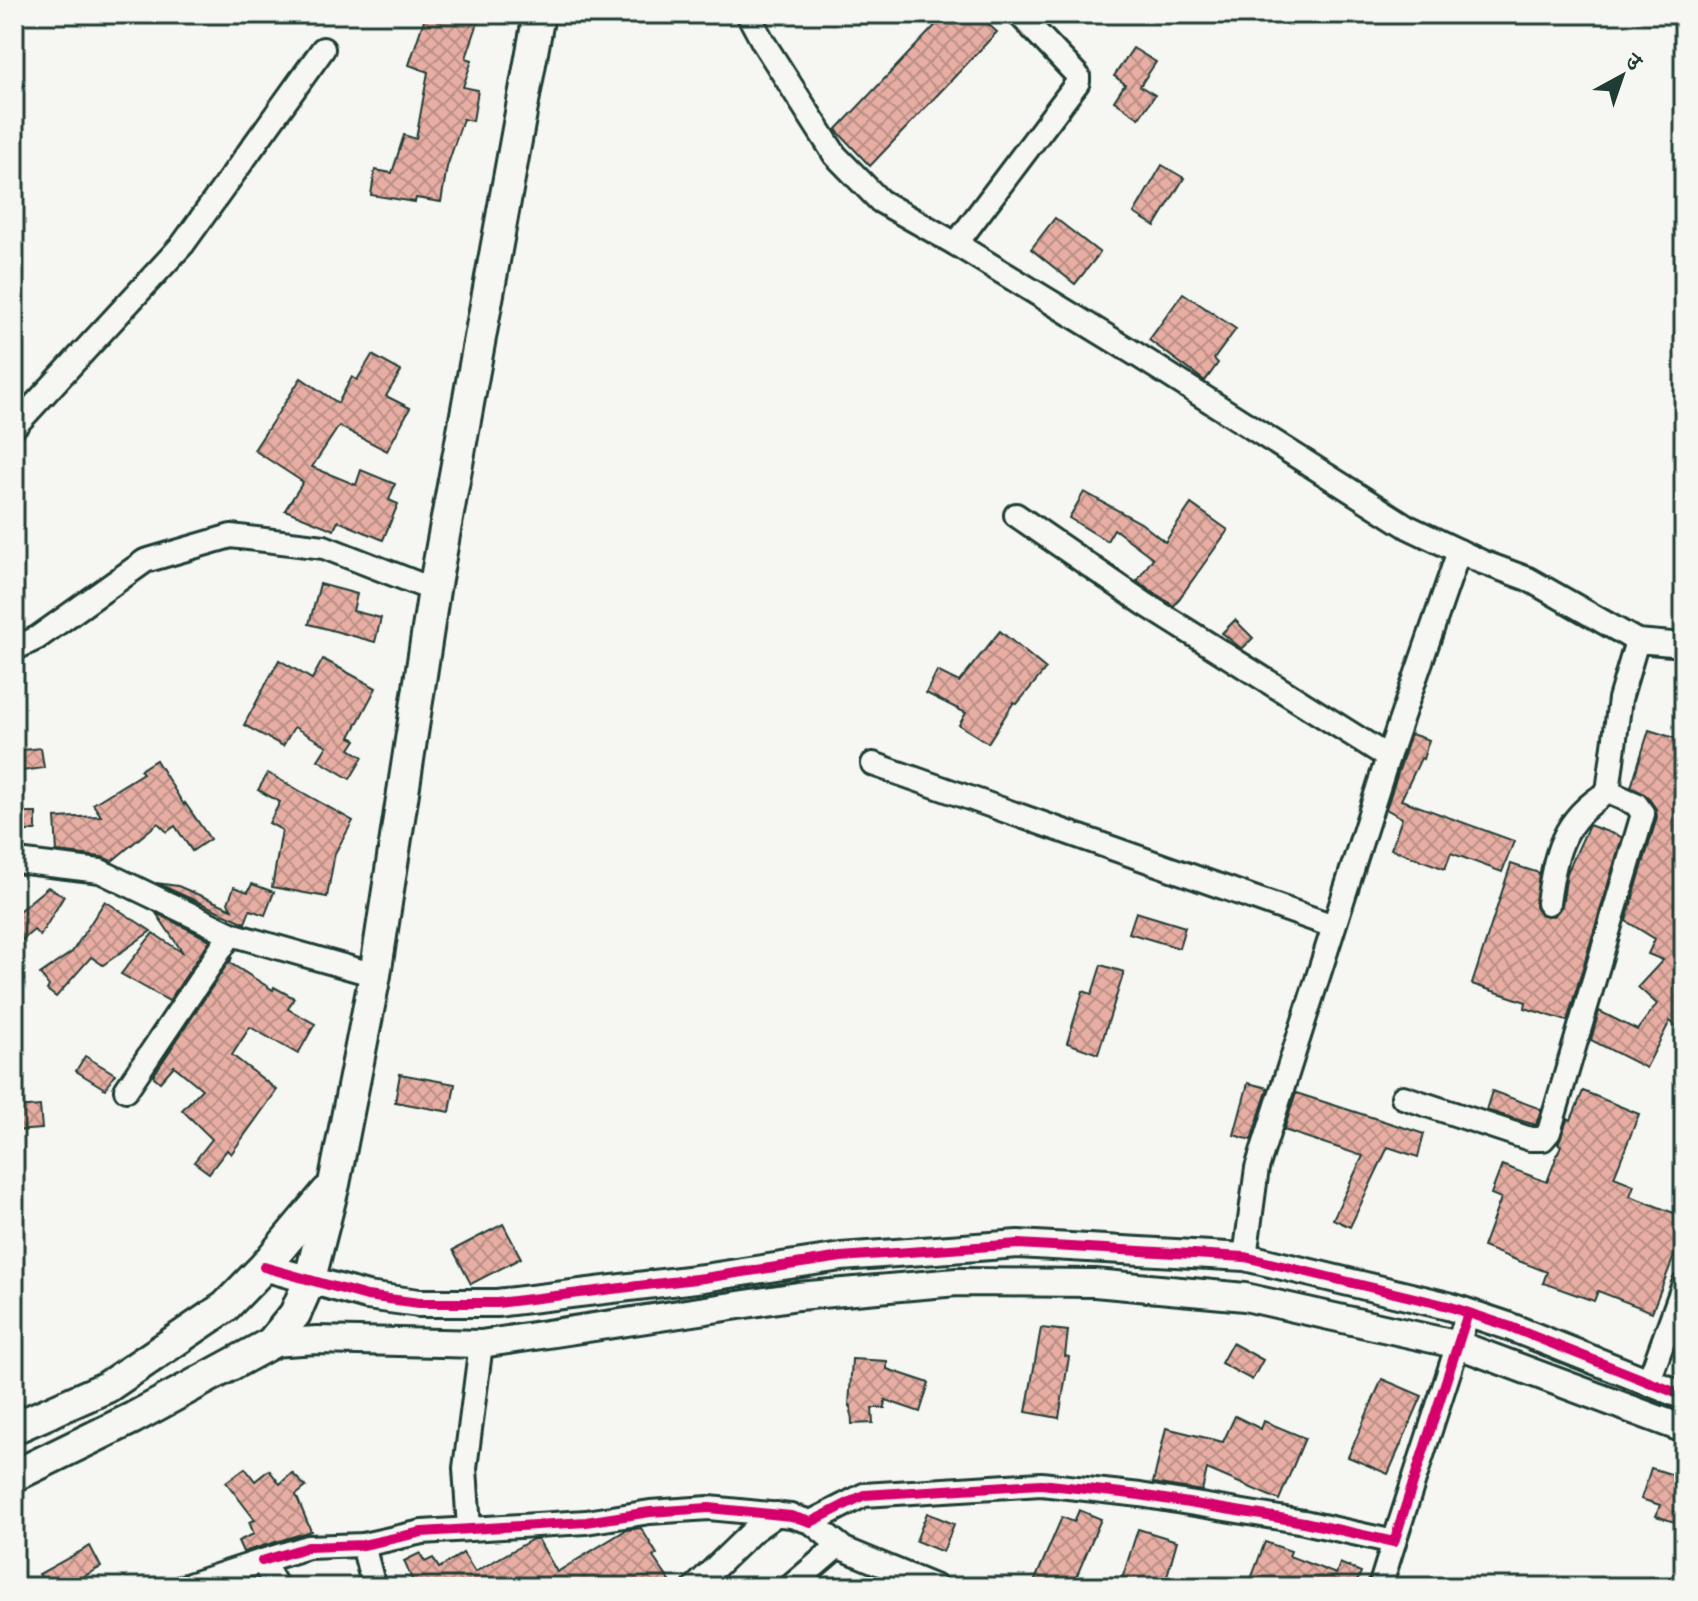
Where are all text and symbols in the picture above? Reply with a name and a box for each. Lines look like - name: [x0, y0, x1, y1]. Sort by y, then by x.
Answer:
- north arrow: [1582, 36, 1662, 116]
- text: उ: [1617, 47, 1649, 80]

